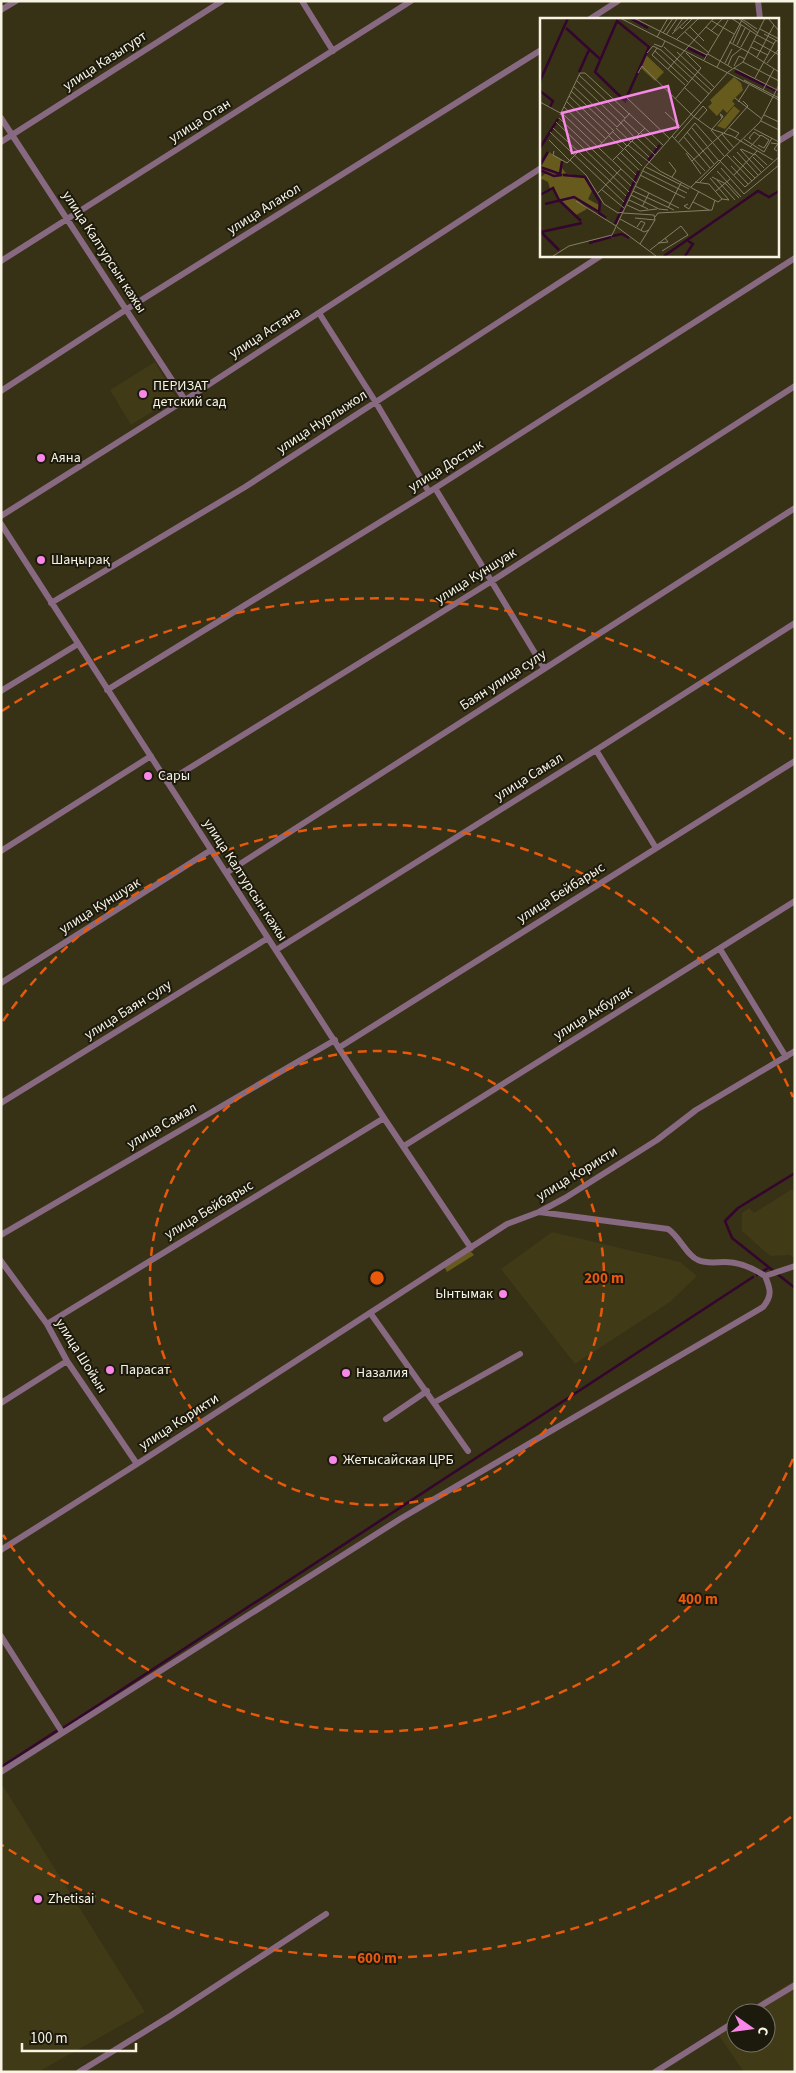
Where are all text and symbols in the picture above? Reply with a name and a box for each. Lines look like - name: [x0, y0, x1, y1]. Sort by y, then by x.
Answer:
- inset map: [540, 18, 778, 256]
- street label: улица Казыгурт: [59, 26, 151, 96]
- street label: улица Отан: [165, 94, 235, 148]
- street label: улица Алакол: [223, 178, 305, 240]
- street label: улица Калтурсын кажы: [57, 187, 151, 317]
- street label: улица Астана: [225, 302, 305, 364]
- place label: ПЕРИЗАТ детский сад: [153, 376, 227, 412]
- street label: улица Нурлыжол: [273, 385, 371, 459]
- marker: ПЕРИЗАТ детский сад: [137, 388, 149, 400]
- street label: улица Достык: [405, 435, 487, 497]
- place label: Аяна: [51, 448, 81, 468]
- marker: Аяна: [35, 452, 47, 464]
- street label: улица Куншуак: [431, 543, 521, 609]
- place label: Шаңырақ: [51, 550, 110, 570]
- marker: Шаңырақ: [35, 554, 47, 566]
- street label: Баян улица сулу: [456, 644, 551, 715]
- street label: улица Самал: [491, 748, 567, 806]
- place label: Сары: [158, 766, 190, 786]
- marker: Сары: [142, 770, 154, 782]
- street label: улица Калтурсын кажы: [198, 815, 292, 945]
- street label: улица Бейбарыс: [513, 858, 609, 928]
- street label: улица Куншуак: [55, 873, 145, 939]
- street label: улица Баян сулу: [81, 975, 176, 1045]
- street label: улица Акбулак: [550, 981, 636, 1045]
- street label: улица Самал: [123, 1098, 201, 1154]
- street label: улица Корикти: [533, 1142, 621, 1206]
- street label: улица Бейбарыс: [161, 1175, 258, 1244]
- text: 200 m: [584, 1268, 624, 1289]
- centre of rings: [368, 1269, 386, 1287]
- place label: Ынтымак: [435, 1284, 493, 1304]
- marker: Ынтымак: [497, 1288, 509, 1300]
- street label: улица Шойын: [50, 1315, 112, 1397]
- place label: Парасат: [120, 1360, 171, 1380]
- place label: Назалия: [356, 1363, 408, 1383]
- marker: Парасат: [104, 1364, 116, 1376]
- marker: Назалия: [340, 1367, 352, 1379]
- street label: улица Корикти: [135, 1389, 223, 1455]
- place label: Жетысайская ЦРБ: [343, 1450, 454, 1470]
- marker: Жетысайская ЦРБ: [327, 1454, 339, 1466]
- text: 400 m: [678, 1589, 718, 1610]
- place label: Zhetisai: [48, 1889, 95, 1909]
- marker: Zhetisai: [32, 1893, 44, 1905]
- text: 600 m: [357, 1948, 397, 1969]
- north arrow: [726, 2003, 776, 2053]
- scale bar: [22, 2020, 136, 2052]
- text: С: [752, 2025, 773, 2037]
- text: 100 m: [30, 2028, 68, 2049]

